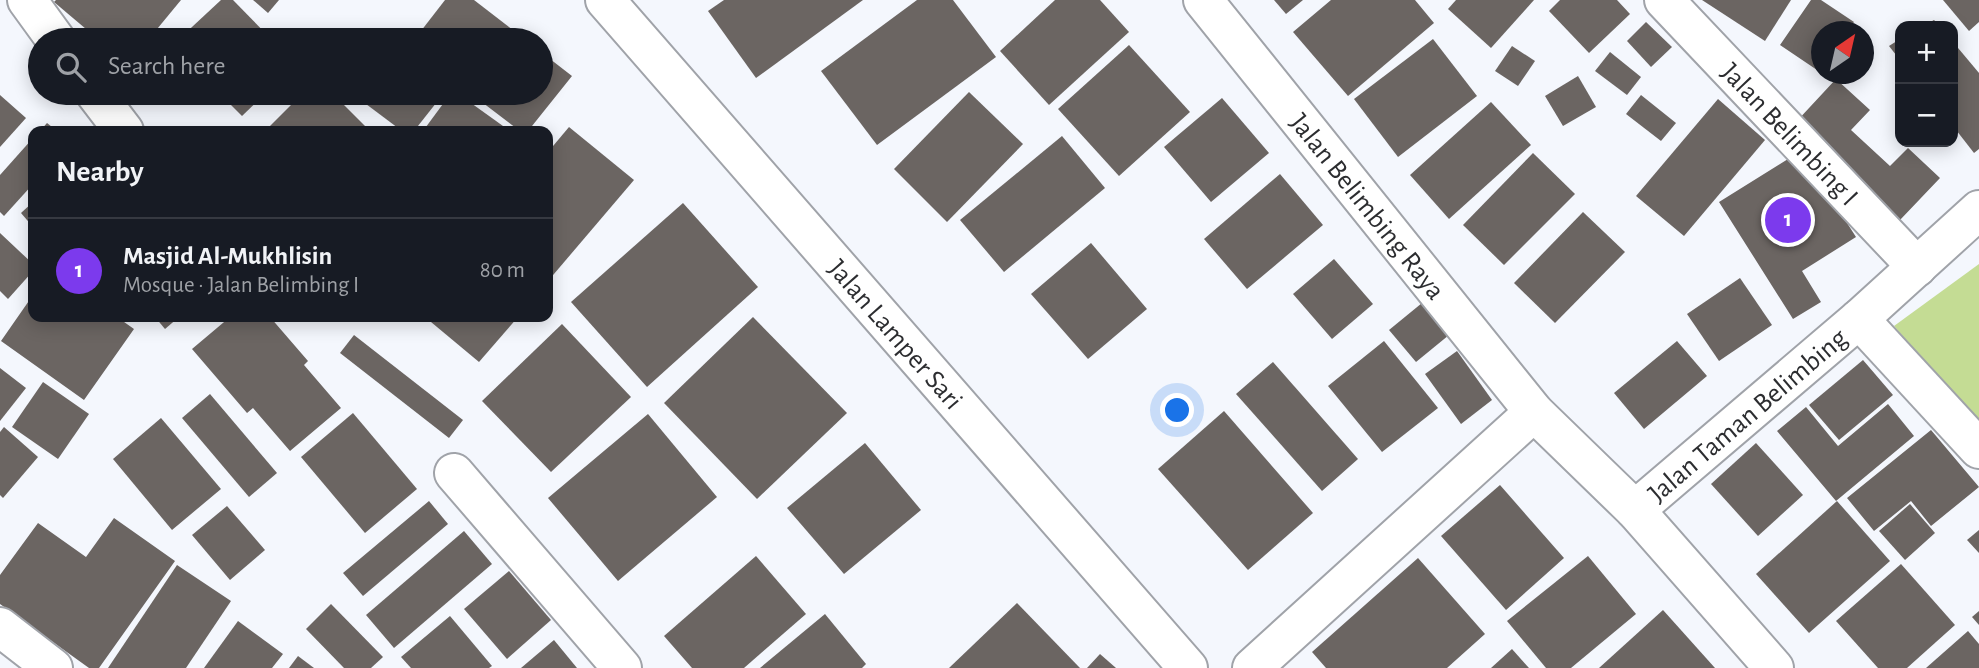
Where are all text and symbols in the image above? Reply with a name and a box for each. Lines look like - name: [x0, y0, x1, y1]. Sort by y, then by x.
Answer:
- north arrow: [1811, 21, 1874, 84]
- map controls: [1895, 21, 1958, 147]
- button: +: [1895, 21, 1958, 84]
- search box: [28, 28, 553, 105]
- icon: search: [52, 48, 90, 86]
- text: Search here: [108, 53, 226, 79]
- street label: Jalan Belimbing I: [1715, 58, 1863, 212]
- button: −: [1895, 84, 1958, 147]
- street label: Jalan Belimbing Raya: [1284, 109, 1450, 305]
- text: Nearby: [56, 157, 144, 187]
- pin: 1: [1765, 194, 1811, 246]
- text: Masjid Al-Mukhlisin: [123, 243, 332, 269]
- street label: Jalan Lamper Sari: [822, 255, 967, 415]
- text: 1: [75, 259, 83, 282]
- text: 80 m: [480, 259, 525, 282]
- text: Mosque · Jalan Belimbing I: [123, 274, 359, 297]
- street label: Jalan Taman Belimbing: [1643, 324, 1853, 508]
- your location: [1160, 393, 1194, 427]

